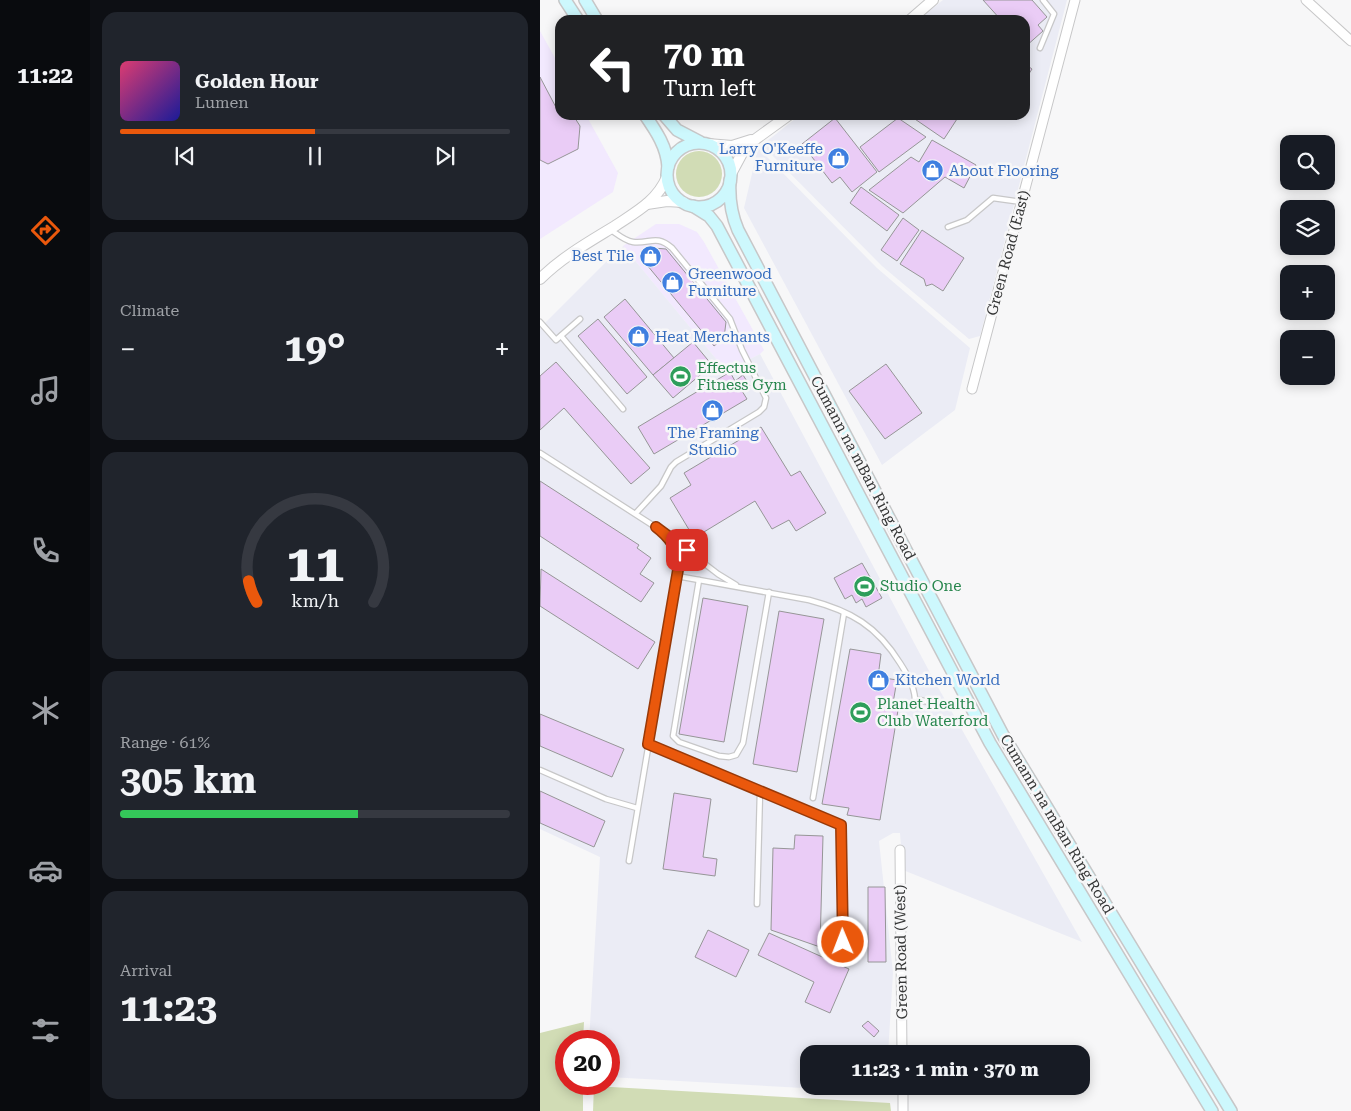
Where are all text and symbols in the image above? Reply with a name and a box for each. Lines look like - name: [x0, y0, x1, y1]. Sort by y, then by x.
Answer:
- text: 70 m: [663, 34, 745, 75]
- icon: left: [580, 35, 645, 100]
- text: 11:22: [17, 63, 73, 88]
- text: Golden Hour: [195, 70, 319, 93]
- text: Turn left: [663, 76, 756, 101]
- text: Lumen: [195, 93, 249, 112]
- map controls: [1280, 135, 1335, 385]
- button: search: [1280, 135, 1335, 190]
- place label: Larry O'Keeffe Furniture: [719, 140, 823, 175]
- icon: previous: [171, 142, 199, 170]
- icon: pause: [301, 142, 329, 170]
- icon: next: [431, 142, 459, 170]
- shop icon: Larry O'Keeffe Furniture: [827, 146, 851, 170]
- shop icon: About Flooring: [921, 159, 945, 183]
- place label: About Flooring: [949, 162, 1059, 180]
- street label: Green Road (East): [983, 188, 1033, 318]
- button: layers: [1280, 200, 1335, 255]
- icon: directions: [28, 213, 63, 248]
- shop icon: Best Tile: [638, 244, 662, 268]
- place label: Best Tile: [571, 247, 634, 265]
- place label: Greenwood Furniture: [688, 265, 772, 300]
- button: +: [1280, 265, 1335, 320]
- shop icon: Greenwood Furniture: [660, 271, 684, 295]
- text: Climate: [120, 301, 179, 320]
- shop icon: Heat Merchants: [627, 325, 651, 349]
- text: 19°: [284, 326, 346, 370]
- place label: Heat Merchants: [655, 328, 770, 346]
- button: −: [1280, 330, 1335, 385]
- text: −: [120, 333, 136, 366]
- text: +: [494, 333, 510, 366]
- place label: Effectus Fitness Gym: [697, 359, 787, 394]
- sports icon: Effectus Fitness Gym: [669, 365, 693, 389]
- icon: music: [28, 373, 63, 408]
- street label: Cumann na mBan Ring Road: [807, 373, 919, 564]
- shop icon: The Framing Studio: [701, 398, 725, 422]
- place label: The Framing Studio: [667, 424, 759, 459]
- pin: [666, 529, 708, 571]
- icon: phone: [28, 533, 63, 568]
- text: 11: [286, 533, 344, 594]
- icon: arrive: [673, 536, 701, 564]
- sports icon: Studio One: [852, 574, 876, 598]
- place label: Studio One: [880, 577, 961, 595]
- text: km/h: [291, 590, 339, 611]
- shop icon: Kitchen World: [867, 668, 891, 692]
- place label: Kitchen World: [895, 671, 1001, 689]
- icon: climate: [28, 693, 63, 728]
- place label: Planet Health Club Waterford: [877, 695, 989, 730]
- sports icon: Planet Health Club Waterford: [849, 701, 873, 725]
- street label: Cumann na mBan Ring Road: [996, 731, 1118, 917]
- text: Range · 61%: [120, 733, 210, 752]
- text: 305 km: [120, 758, 256, 802]
- icon: car: [28, 853, 63, 888]
- street label: Green Road (West): [891, 884, 911, 1019]
- position arrow: [816, 915, 868, 967]
- text: Arrival: [120, 961, 172, 980]
- text: 11:23: [120, 986, 217, 1030]
- icon: filters: [28, 1013, 63, 1048]
- speed limit sign: 20: [555, 1030, 620, 1095]
- text: 11:23 · 1 min · 370 m: [851, 1058, 1039, 1081]

